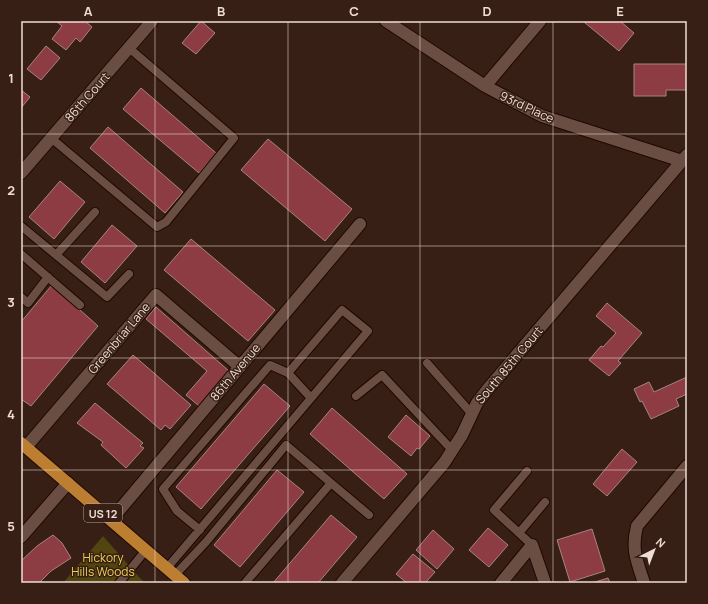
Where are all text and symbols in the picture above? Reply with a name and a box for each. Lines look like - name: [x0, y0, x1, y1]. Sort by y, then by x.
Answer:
- text: A: [84, 2, 93, 20]
- text: B: [217, 2, 225, 20]
- text: C: [349, 2, 359, 20]
- text: D: [482, 2, 492, 20]
- text: E: [616, 2, 624, 20]
- street label: 86th Court: [61, 68, 113, 125]
- text: 1: [8, 69, 14, 87]
- street label: 93rd Place: [497, 87, 557, 127]
- text: 2: [7, 181, 15, 199]
- text: 3: [7, 293, 15, 311]
- street label: Greenbriar Lane: [84, 299, 154, 377]
- street label: South 85th Court: [472, 323, 547, 407]
- street label: 86th Avenue: [206, 340, 264, 404]
- text: 4: [7, 405, 15, 423]
- road number: US 12: [84, 504, 122, 522]
- text: 5: [7, 517, 15, 535]
- north arrow: [634, 530, 674, 570]
- text: N: [653, 534, 669, 550]
- park label: Hickory Hills Woods: [71, 549, 135, 580]

